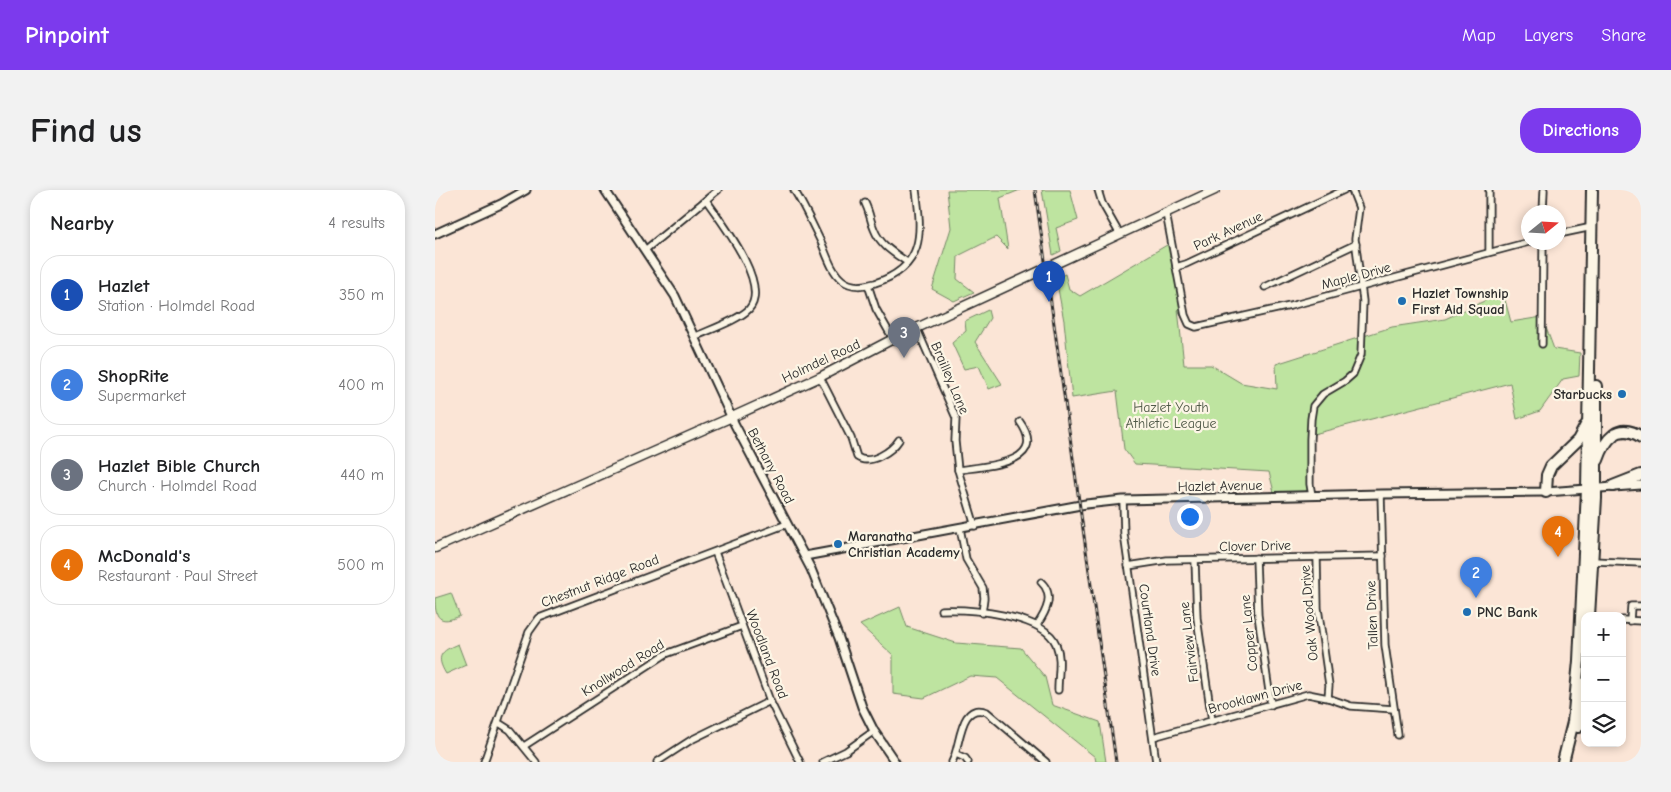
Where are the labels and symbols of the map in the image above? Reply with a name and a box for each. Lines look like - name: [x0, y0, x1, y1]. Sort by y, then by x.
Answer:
- north arrow: [1521, 205, 1566, 250]
- street label: Park Avenue: [1191, 208, 1265, 254]
- street label: Maple Drive: [1319, 259, 1393, 293]
- pin: 1: [1033, 261, 1065, 302]
- place label: Hazlet Township First Aid Squad: [1412, 285, 1509, 318]
- marker: Hazlet Township First Aid Squad: [1396, 295, 1408, 307]
- pin: 3: [888, 317, 920, 358]
- street label: Holmdel Road: [779, 335, 863, 387]
- street label: Brailley Lane: [927, 339, 973, 417]
- place label: Starbucks: [1553, 386, 1612, 403]
- marker: Starbucks: [1616, 388, 1628, 400]
- park label: Hazlet Youth Athletic League: [1126, 399, 1216, 432]
- street label: Bethany Road: [744, 425, 798, 507]
- street label: Hazlet Avenue: [1177, 477, 1263, 495]
- your location: [1177, 504, 1203, 530]
- pin: 4: [1542, 516, 1574, 557]
- place label: Maranatha Christian Academy: [848, 528, 960, 561]
- street label: Clover Drive: [1219, 537, 1291, 555]
- marker: Maranatha Christian Academy: [832, 538, 844, 550]
- street label: Chestnut Ridge Road: [539, 551, 661, 611]
- pin: 2: [1460, 557, 1492, 598]
- street label: Oak Wood Drive: [1296, 564, 1322, 662]
- street label: Tallen Drive: [1362, 580, 1382, 650]
- street label: Courtland Drive: [1135, 583, 1165, 677]
- street label: Copper Lane: [1237, 594, 1261, 672]
- street label: Fairview Lane: [1176, 601, 1202, 683]
- place label: PNC Bank: [1477, 604, 1538, 621]
- marker: PNC Bank: [1461, 606, 1473, 618]
- street label: Woodland Road: [742, 607, 792, 701]
- street label: Knollwood Road: [578, 636, 668, 700]
- street label: Brooklawn Drive: [1206, 676, 1304, 718]

